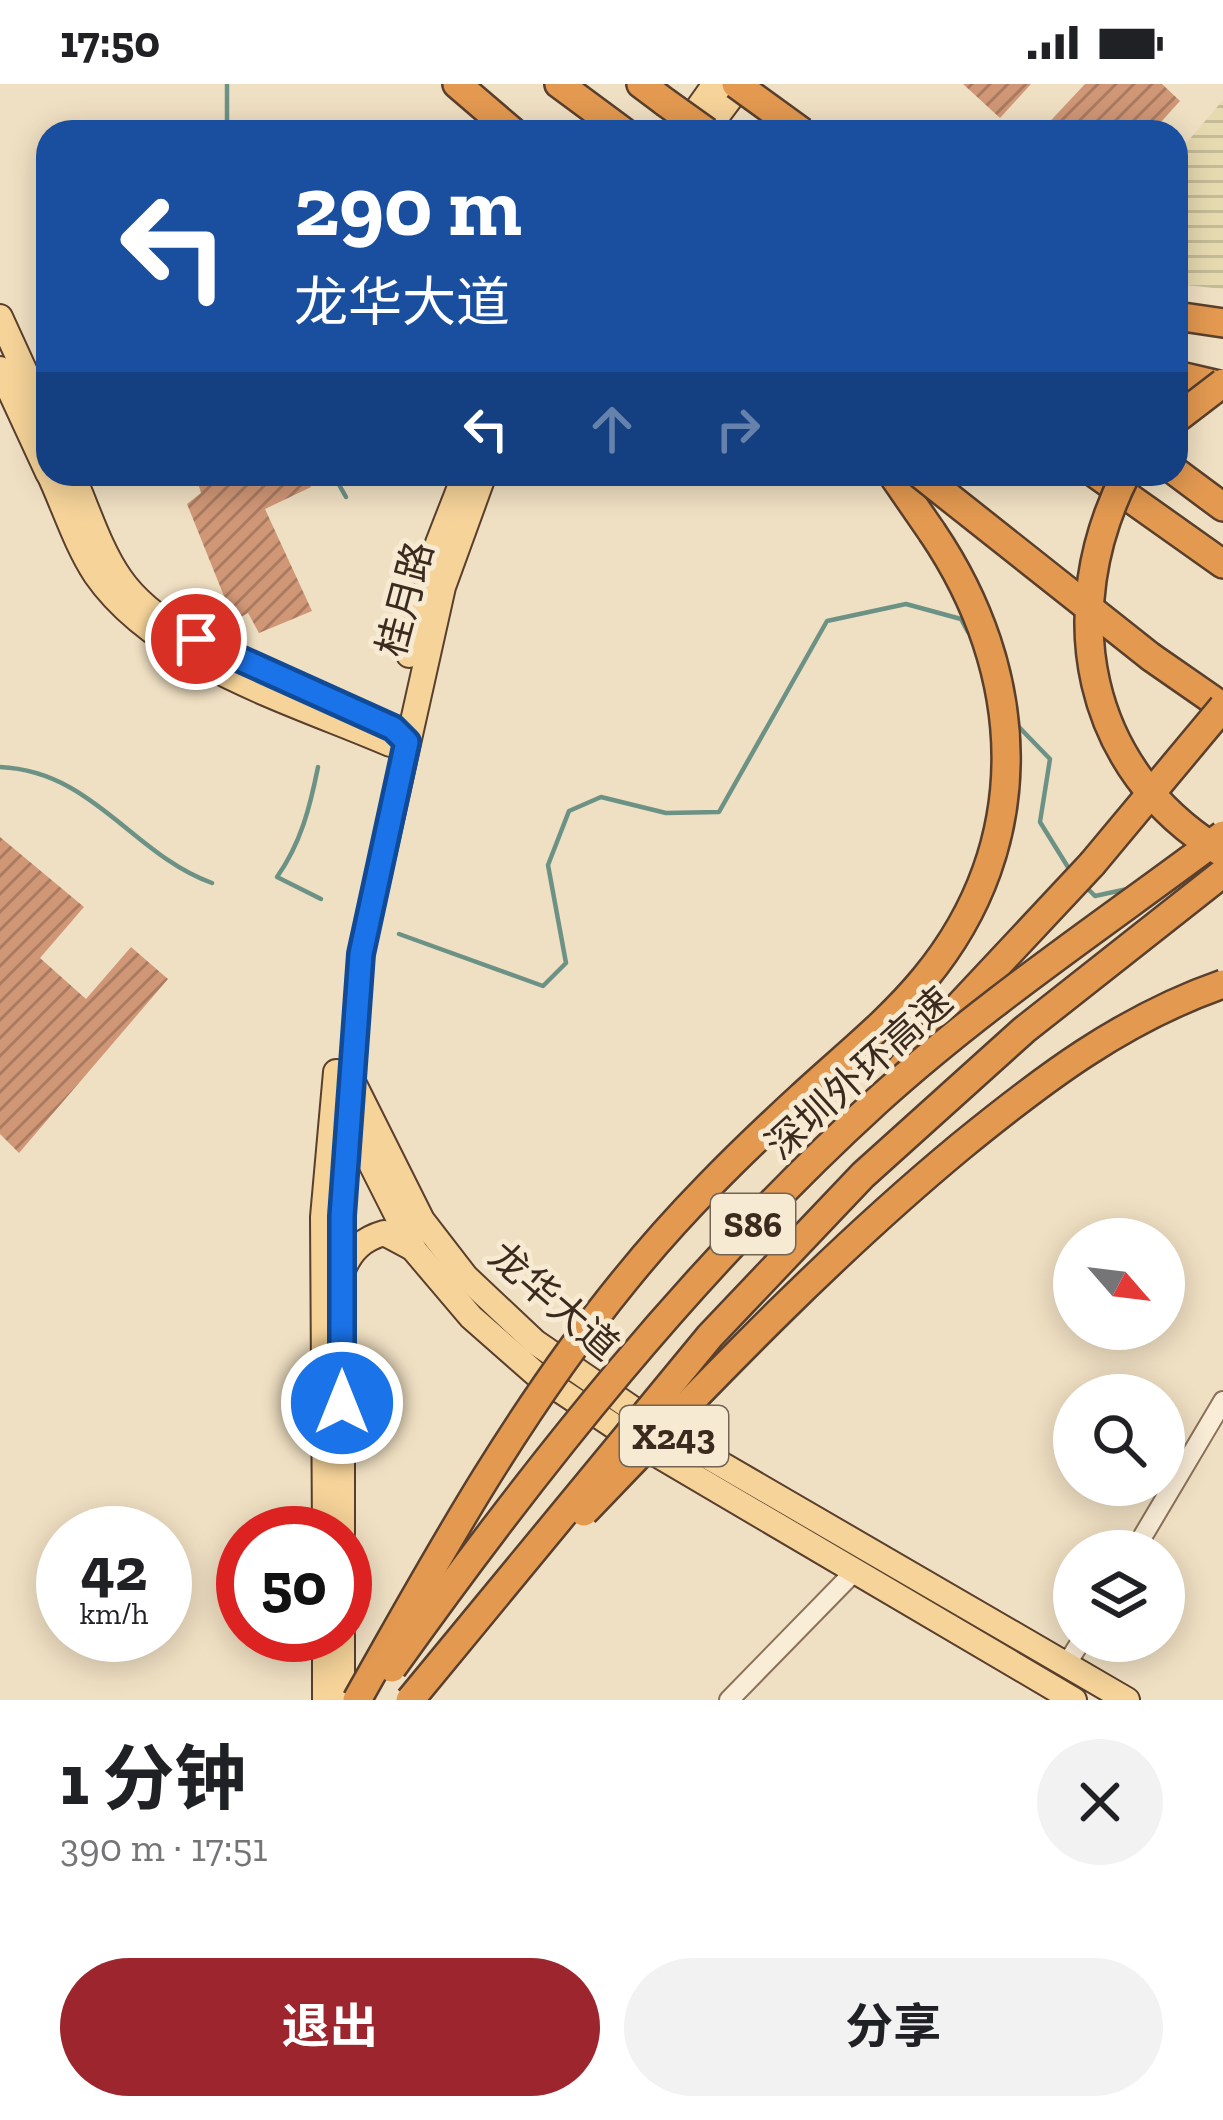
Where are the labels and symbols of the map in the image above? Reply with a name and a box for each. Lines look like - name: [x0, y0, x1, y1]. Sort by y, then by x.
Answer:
- street label: 桂月路: [367, 536, 443, 662]
- pin: [145, 588, 247, 690]
- street label: 深圳外环高速: [756, 977, 962, 1169]
- road number: S86: [711, 1194, 795, 1254]
- north arrow: [1053, 1218, 1185, 1350]
- street label: 龙华大道: [480, 1232, 628, 1370]
- position arrow: [279, 1340, 405, 1466]
- road number: X243: [620, 1406, 728, 1466]
- speed limit sign: 50: [216, 1506, 372, 1662]

